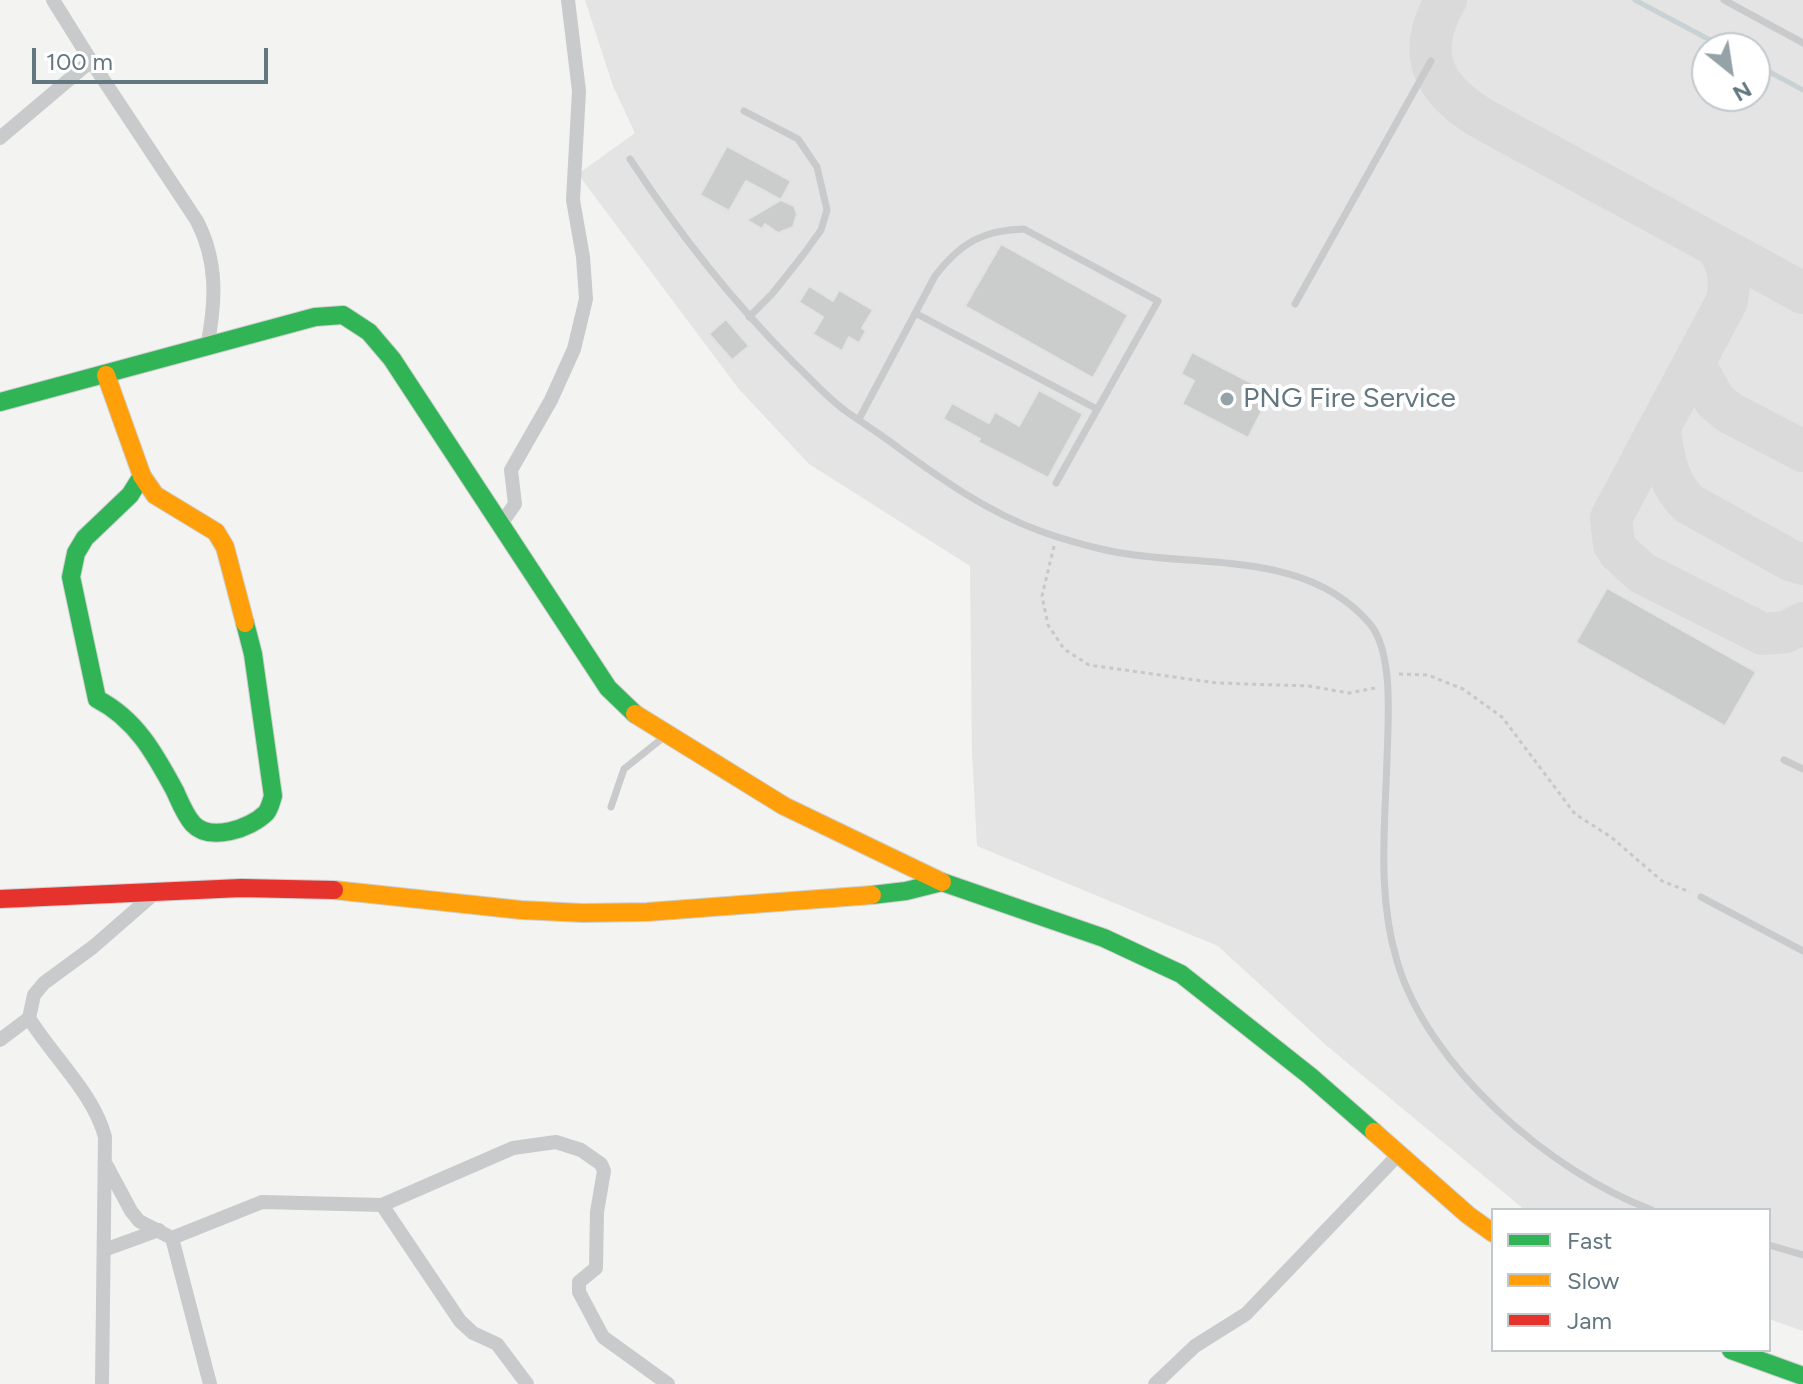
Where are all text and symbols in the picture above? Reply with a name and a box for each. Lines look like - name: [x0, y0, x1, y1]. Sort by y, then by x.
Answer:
- scale bar: [36, 32, 272, 82]
- north arrow: [1691, 32, 1771, 112]
- text: 100 m: [46, 47, 113, 76]
- text: N: [1728, 76, 1756, 107]
- place label: PNG Fire Service: [1243, 382, 1456, 416]
- marker: PNG Fire Service: [1218, 390, 1236, 408]
- legend: [1491, 1208, 1771, 1352]
- text: Fast: [1567, 1226, 1612, 1255]
- text: Slow: [1567, 1266, 1619, 1295]
- text: Jam: [1567, 1306, 1612, 1335]

